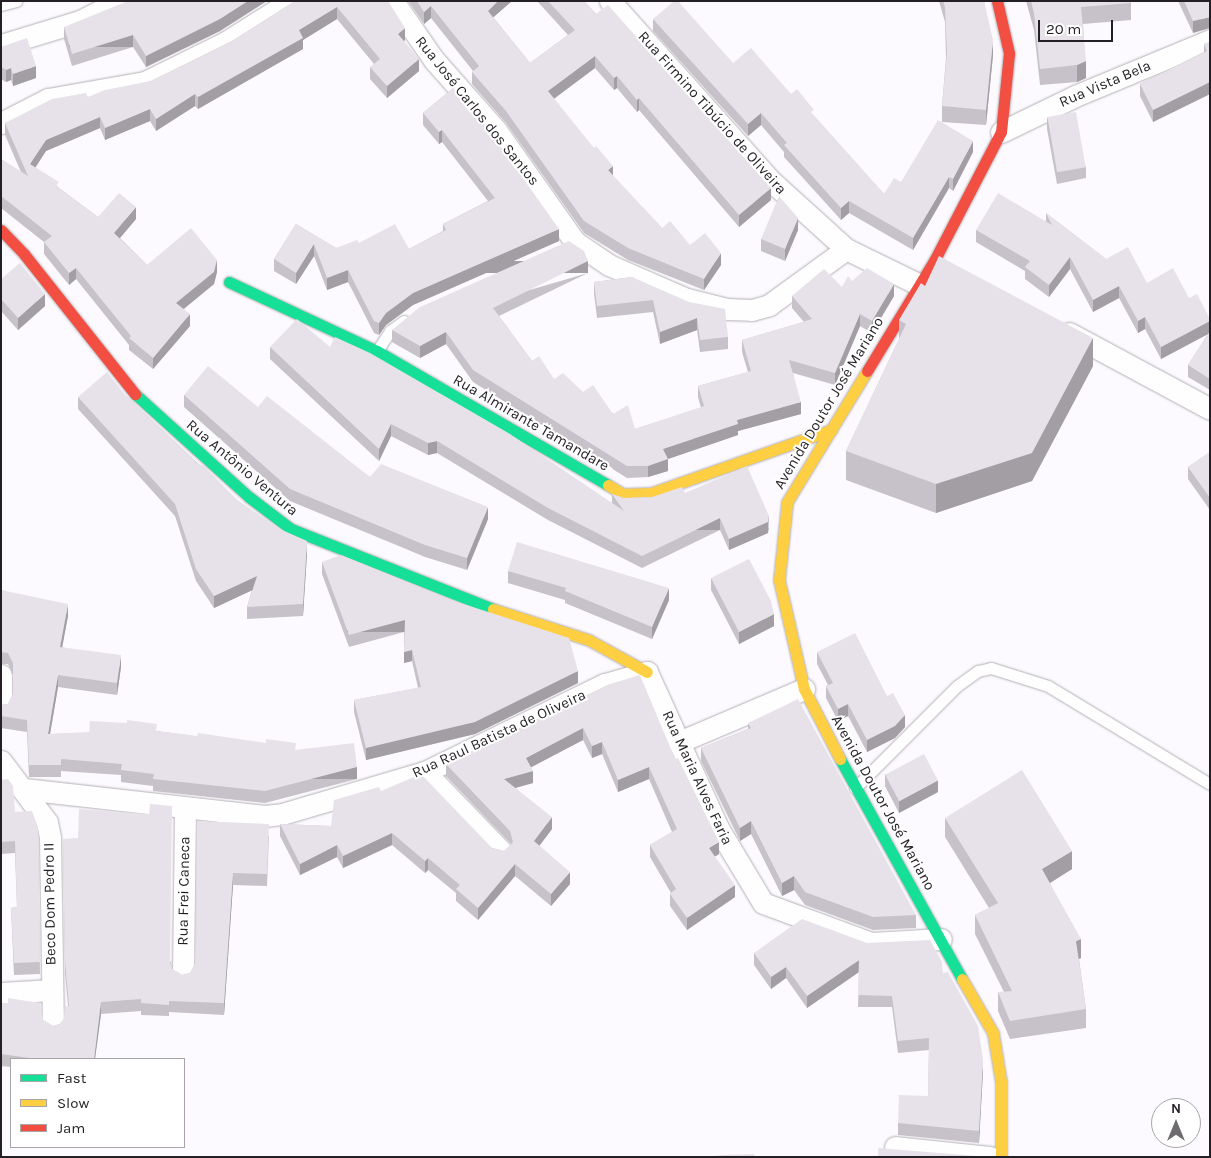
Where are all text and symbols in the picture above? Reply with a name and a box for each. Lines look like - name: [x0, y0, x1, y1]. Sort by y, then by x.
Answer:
- scale bar: [1041, 10, 1116, 42]
- text: 20 m: [1046, 20, 1081, 38]
- street label: Rua Firmino Tibúcio de Oliveira: [634, 28, 790, 198]
- street label: Rua José Carlos dos Santos: [411, 33, 543, 189]
- street label: Rua Vista Bela: [1056, 57, 1154, 111]
- street label: Avenida Doutor José Mariano: [770, 314, 888, 492]
- street label: Rua Almirante Tamandare: [450, 371, 612, 475]
- street label: Rua Antônio Ventura: [183, 416, 301, 520]
- street label: Rua Raul Batista de Oliveira: [409, 686, 589, 782]
- street label: Rua Maria Alves Faria: [658, 708, 736, 848]
- street label: Avenida Doutor José Mariano: [827, 712, 939, 894]
- street label: Rua Frei Caneca: [174, 836, 194, 946]
- street label: Beco Dom Pedro II: [40, 843, 60, 965]
- legend: [10, 1058, 185, 1148]
- text: Fast: [57, 1069, 86, 1087]
- text: Slow: [57, 1094, 89, 1112]
- north arrow: [1151, 1098, 1201, 1148]
- text: N: [1171, 1100, 1181, 1117]
- text: Jam: [57, 1119, 85, 1137]

